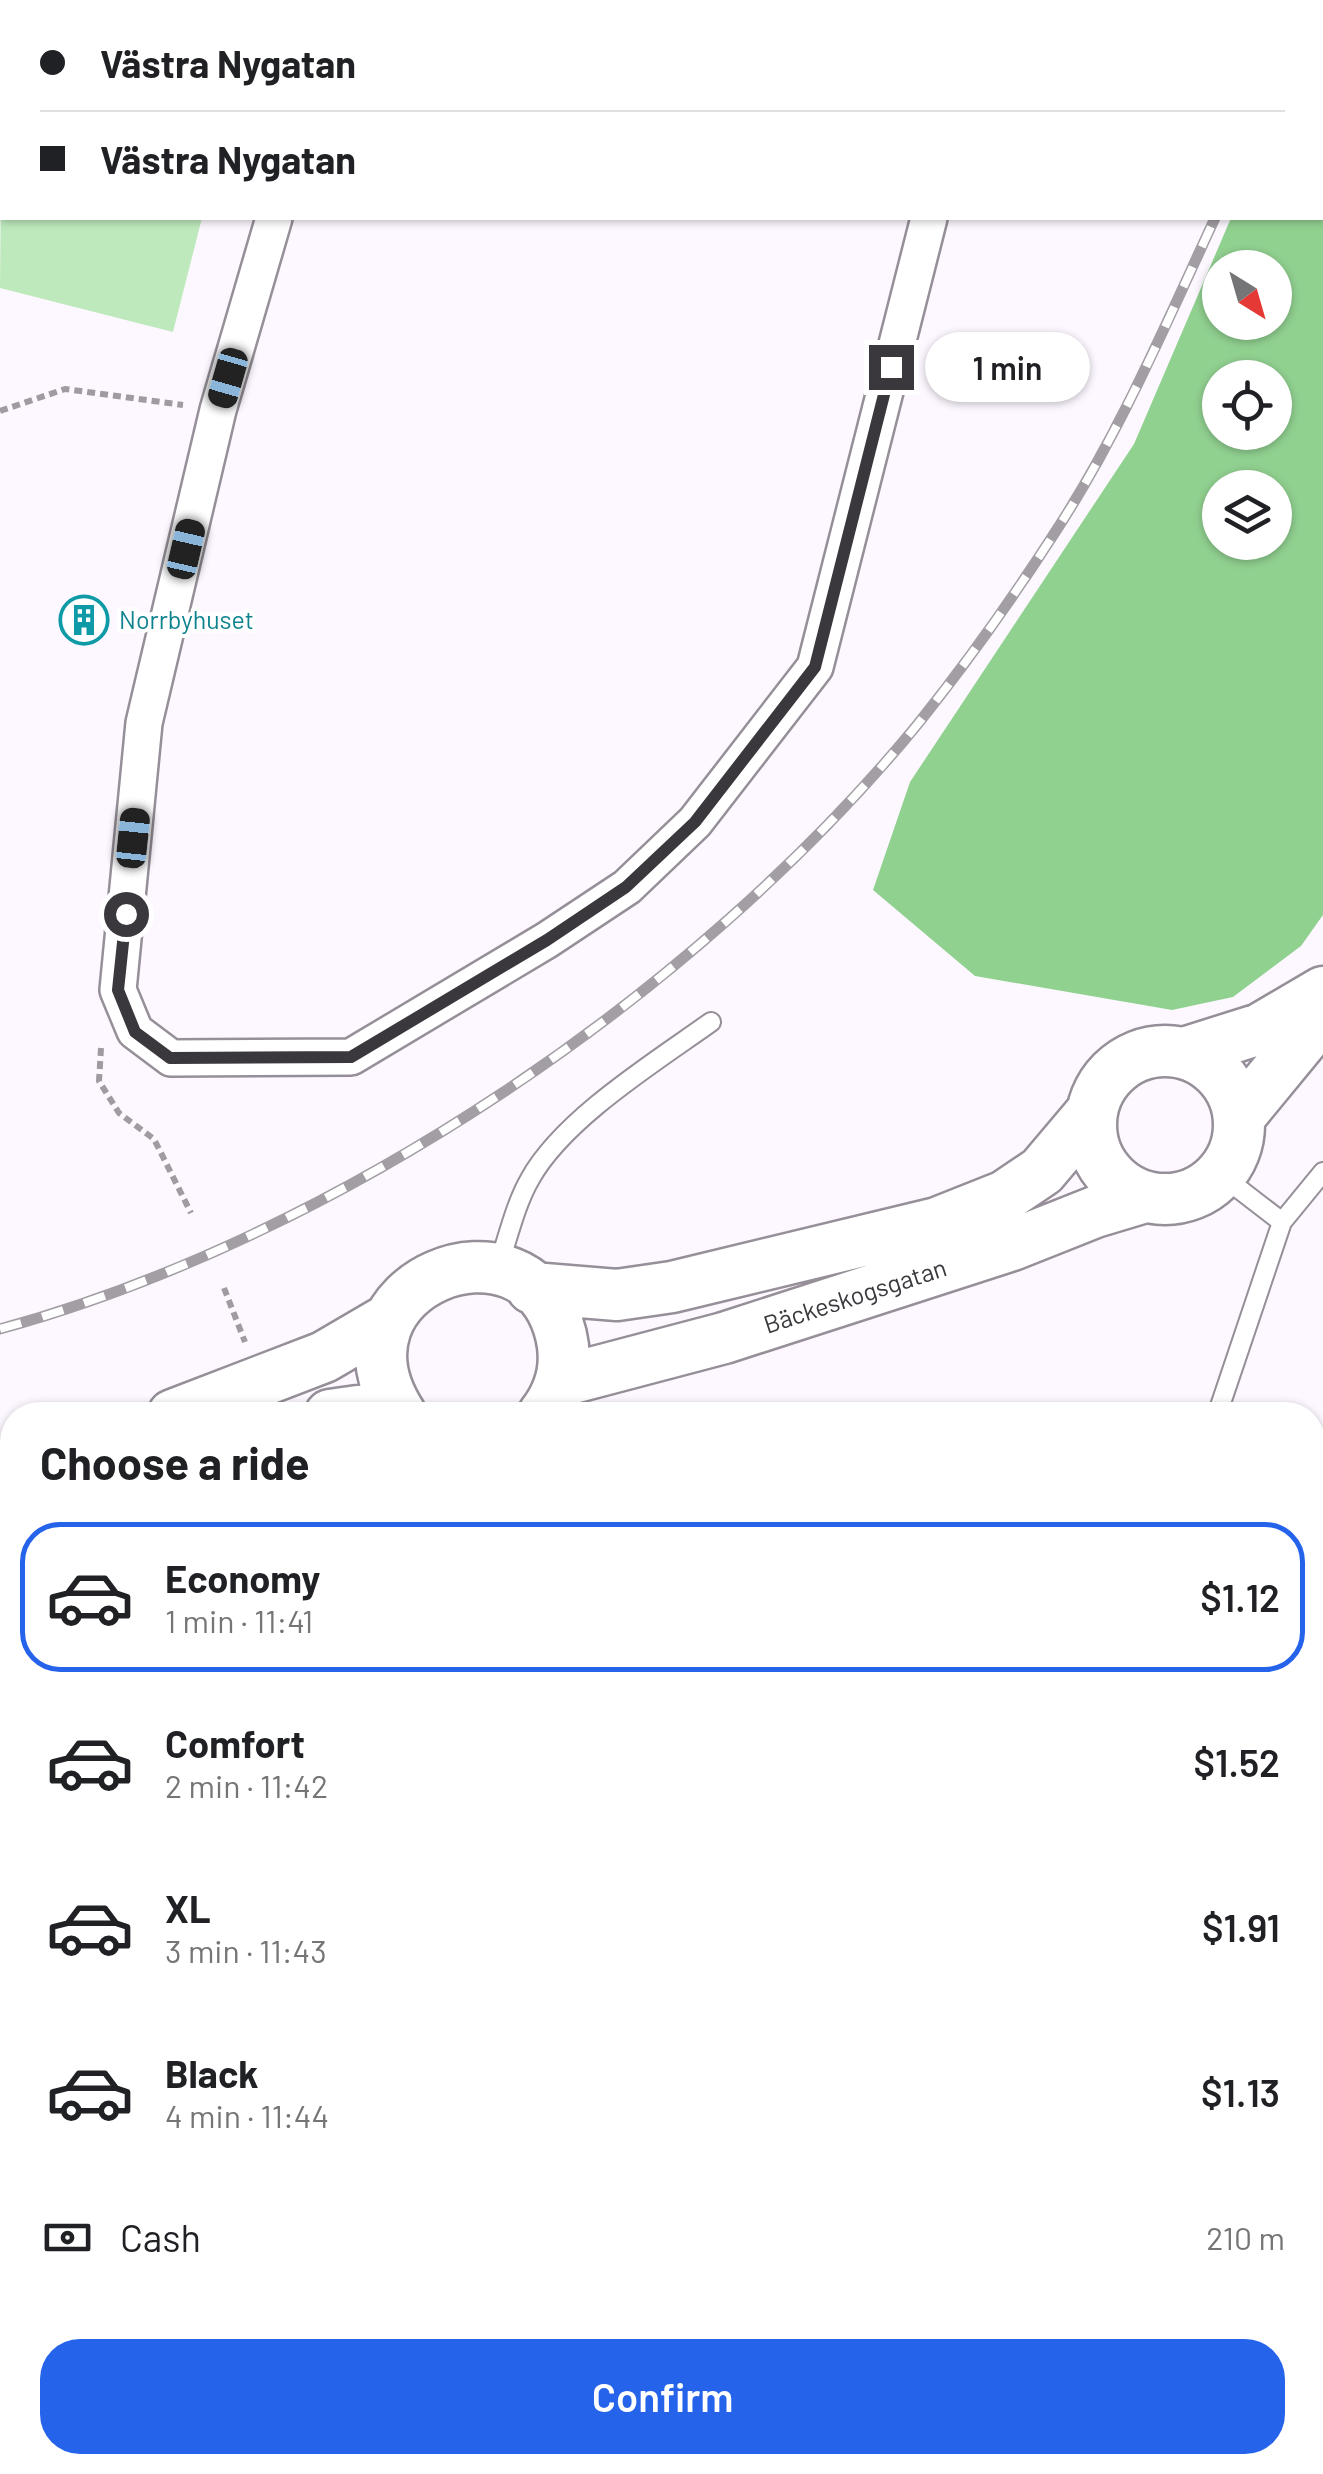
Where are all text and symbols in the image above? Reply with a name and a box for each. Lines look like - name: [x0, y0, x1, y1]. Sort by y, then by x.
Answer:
- text: Västra Nygatan: [100, 40, 356, 86]
- text: Västra Nygatan: [100, 136, 356, 182]
- north arrow: [1202, 250, 1292, 340]
- map controls: [1202, 250, 1292, 560]
- callout: 1 min: [926, 332, 1091, 402]
- car: [205, 345, 251, 411]
- route end: [869, 345, 914, 390]
- text: 1 min: [973, 348, 1042, 386]
- button: locate: [1202, 360, 1292, 450]
- button: layers: [1202, 470, 1292, 560]
- car: [165, 516, 207, 582]
- building icon: Norrbyhuset: [58, 594, 110, 646]
- place label: Norrbyhuset: [119, 604, 254, 634]
- car: [115, 807, 151, 869]
- route start: [104, 892, 149, 937]
- street label: Bäckeskogsgatan: [759, 1251, 950, 1339]
- text: Choose a ride: [40, 1435, 310, 1489]
- icon: car: [45, 1552, 135, 1642]
- text: Economy: [165, 1555, 320, 1601]
- text: $1.12: [1200, 1574, 1280, 1620]
- text: 1 min · 11:41: [165, 1601, 313, 1639]
- icon: car: [45, 1717, 135, 1807]
- text: Comfort: [165, 1720, 305, 1766]
- text: $1.52: [1194, 1739, 1280, 1785]
- text: 2 min · 11:42: [165, 1766, 328, 1804]
- icon: car: [45, 1882, 135, 1972]
- text: XL: [165, 1885, 211, 1931]
- text: $1.91: [1202, 1904, 1280, 1950]
- text: 3 min · 11:43: [165, 1931, 327, 1969]
- icon: car: [45, 2047, 135, 2137]
- text: Black: [165, 2050, 259, 2096]
- text: $1.13: [1201, 2069, 1280, 2115]
- text: 4 min · 11:44: [165, 2096, 329, 2134]
- icon: cash: [40, 2210, 95, 2265]
- text: Cash: [120, 2214, 201, 2260]
- text: 210 m: [1206, 2218, 1285, 2256]
- button: Confirm: [40, 2339, 1285, 2454]

